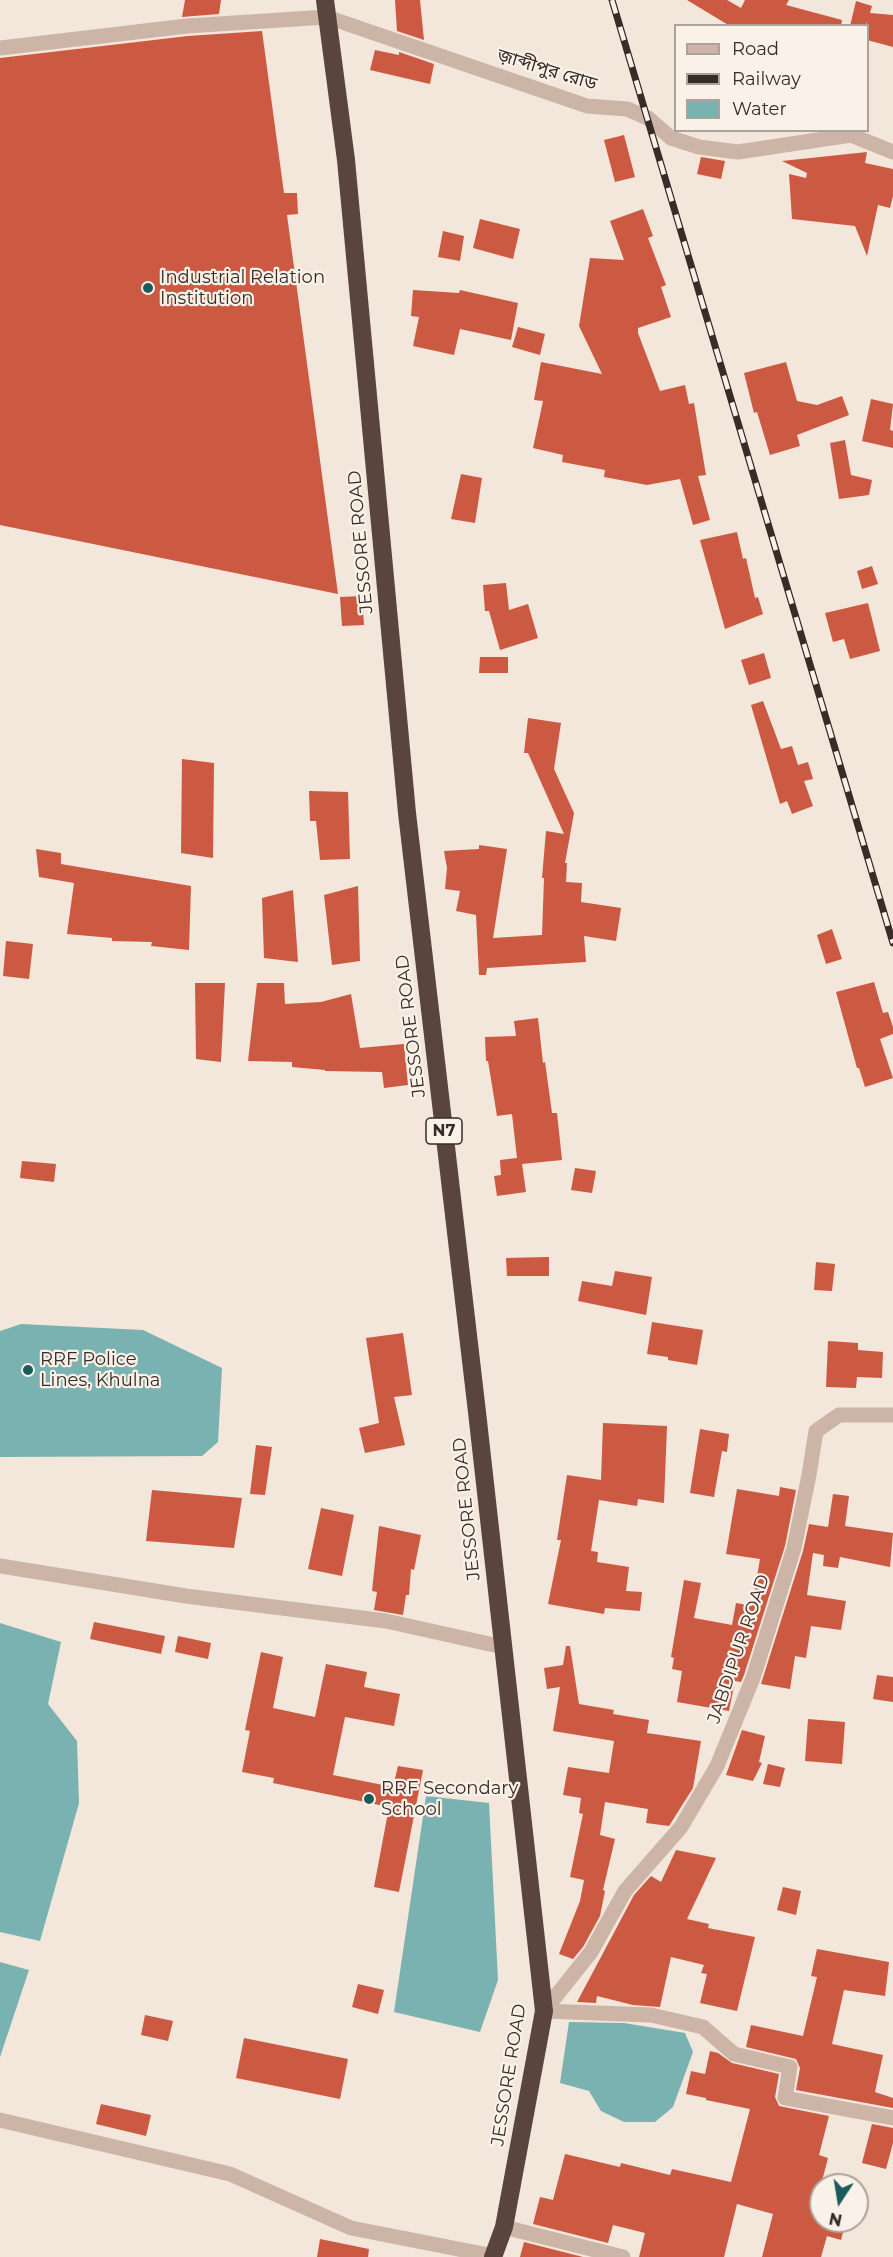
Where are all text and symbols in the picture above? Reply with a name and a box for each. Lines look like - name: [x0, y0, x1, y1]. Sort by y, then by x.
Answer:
- legend: [674, 24, 869, 132]
- text: Road: [732, 38, 779, 60]
- street label: জ়াব্দীপুর রোড: [495, 45, 599, 95]
- text: Railway: [732, 68, 801, 90]
- text: Water: [732, 98, 787, 120]
- place label: Industrial Relation Institution: [160, 267, 325, 310]
- marker: Industrial Relation Institution: [141, 281, 155, 295]
- street label: JESSORE ROAD: [344, 469, 378, 615]
- street label: JESSORE ROAD: [392, 953, 430, 1099]
- road number: N7: [426, 1118, 462, 1144]
- place label: RRF Police Lines, Khulna: [40, 1349, 160, 1392]
- marker: RRF Police Lines, Khulna: [21, 1363, 35, 1377]
- street label: JESSORE ROAD: [449, 1436, 485, 1582]
- street label: JABDIPUR ROAD: [703, 1572, 775, 1726]
- place label: RRF Secondary School: [381, 1778, 518, 1820]
- marker: RRF Secondary School: [362, 1792, 376, 1806]
- street label: JESSORE ROAD: [487, 2002, 531, 2148]
- north arrow: [809, 2173, 869, 2233]
- text: N: [827, 2209, 844, 2230]

